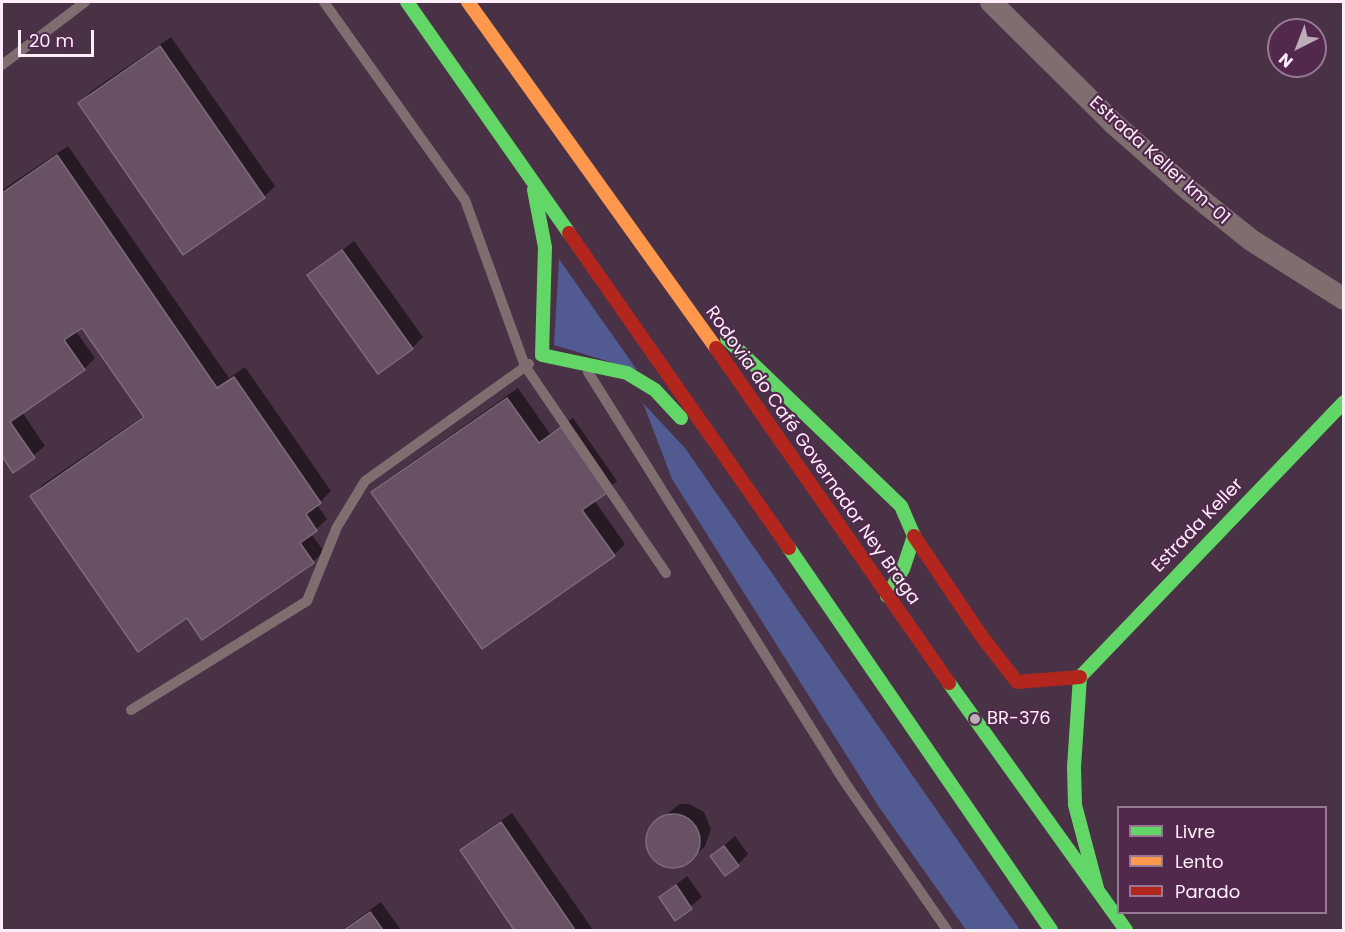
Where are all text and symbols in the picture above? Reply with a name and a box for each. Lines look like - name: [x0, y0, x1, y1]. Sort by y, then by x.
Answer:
- scale bar: [21, 18, 98, 56]
- north arrow: [1267, 18, 1327, 78]
- text: 20 m: [29, 28, 74, 53]
- text: N: [1274, 48, 1298, 73]
- street label: Estrada Keller km-01: [1084, 92, 1234, 230]
- street label: Rodovia do Café Governador Ney Braga: [700, 303, 924, 609]
- street label: Estrada Keller: [1148, 475, 1248, 577]
- place label: BR-376: [987, 708, 1051, 730]
- marker: BR-376: [968, 712, 982, 726]
- legend: [1117, 806, 1327, 914]
- text: Livre: [1175, 819, 1215, 844]
- text: Lento: [1175, 849, 1224, 874]
- text: Parado: [1175, 879, 1240, 904]

